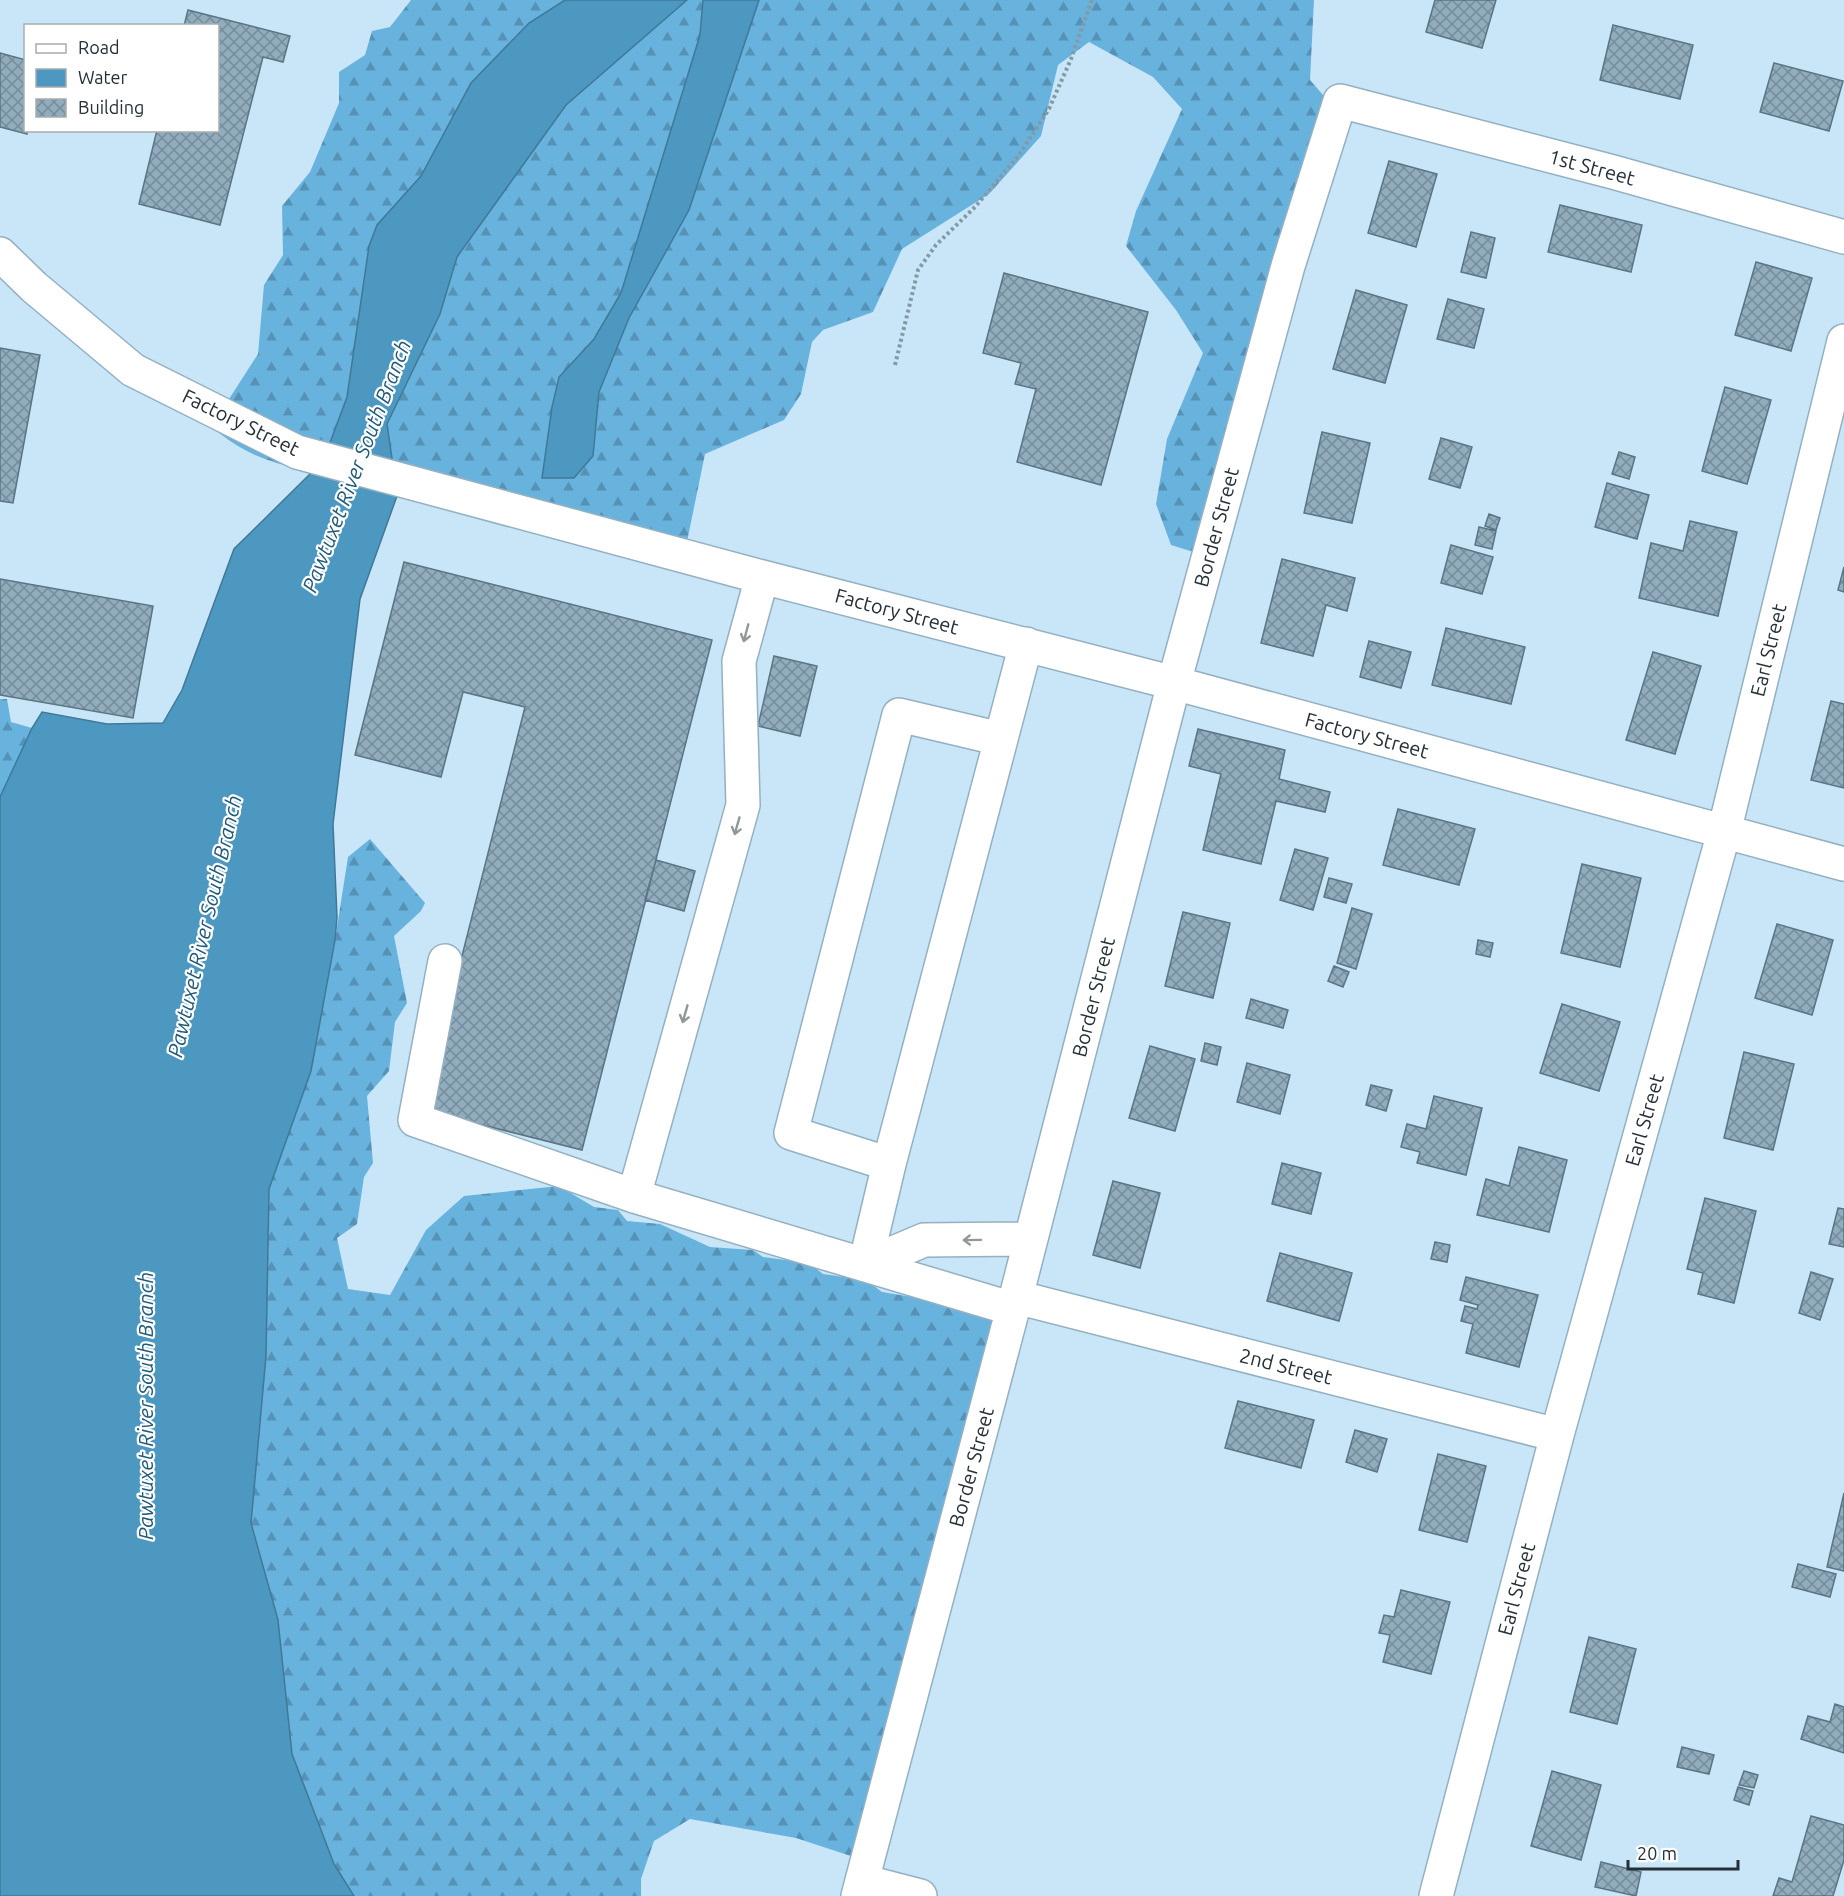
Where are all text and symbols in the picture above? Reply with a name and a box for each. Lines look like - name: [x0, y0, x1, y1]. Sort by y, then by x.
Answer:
- legend: [24, 24, 219, 132]
- text: Road: [78, 37, 120, 57]
- text: Water: [78, 67, 128, 87]
- text: Building: [78, 97, 144, 117]
- street label: 1st Street: [1546, 144, 1638, 190]
- water label: Pawtuxet River South Branch: [297, 337, 415, 595]
- street label: Factory Street: [179, 384, 303, 460]
- street label: Border Street: [1189, 465, 1243, 589]
- street label: Factory Street: [833, 583, 961, 639]
- street label: Earl Street: [1745, 601, 1791, 699]
- one-way arrow: [740, 623, 752, 642]
- street label: Factory Street: [1303, 707, 1431, 763]
- water label: Pawtuxet River South Branch: [162, 793, 246, 1059]
- one-way arrow: [731, 816, 742, 835]
- street label: Border Street: [1067, 935, 1119, 1059]
- one-way arrow: [678, 1004, 690, 1023]
- street label: Earl Street: [1620, 1071, 1668, 1169]
- one-way arrow: [963, 1234, 983, 1246]
- water label: Pawtuxet River South Branch: [133, 1272, 157, 1540]
- street label: 2nd Street: [1237, 1343, 1335, 1389]
- street label: Border Street: [944, 1405, 998, 1529]
- street label: Earl Street: [1493, 1540, 1539, 1638]
- scale bar: [1628, 1833, 1738, 1871]
- text: 20 m: [1637, 1843, 1677, 1863]

